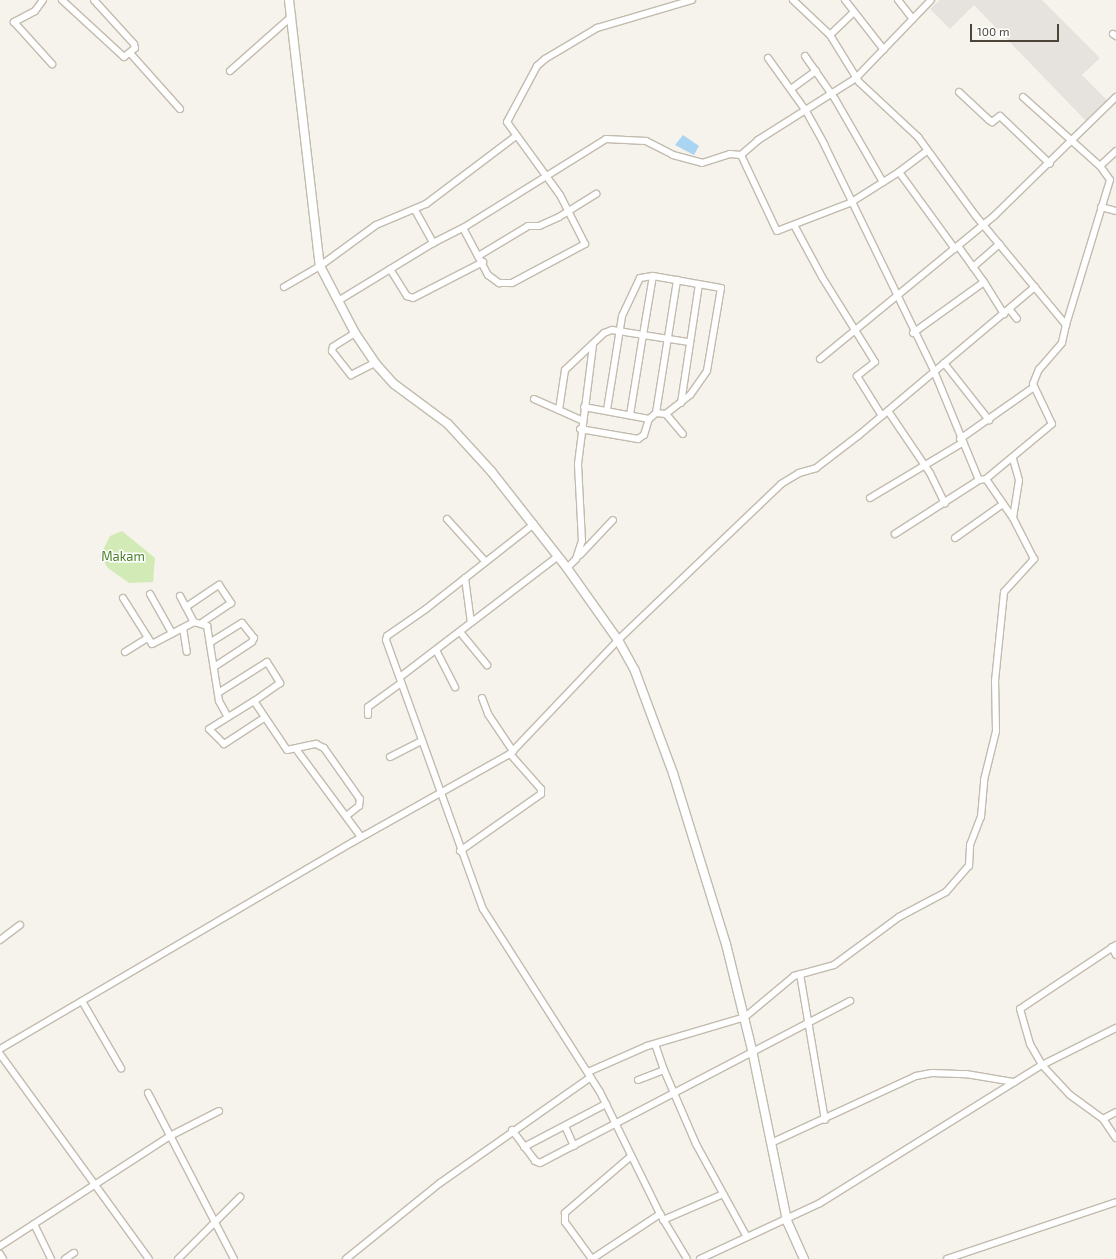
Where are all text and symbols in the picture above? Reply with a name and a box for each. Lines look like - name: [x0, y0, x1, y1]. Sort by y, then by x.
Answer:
- scale bar: [972, 16, 1061, 42]
- text: 100 m: [977, 24, 1009, 38]
- park label: Makam: [101, 548, 145, 564]

